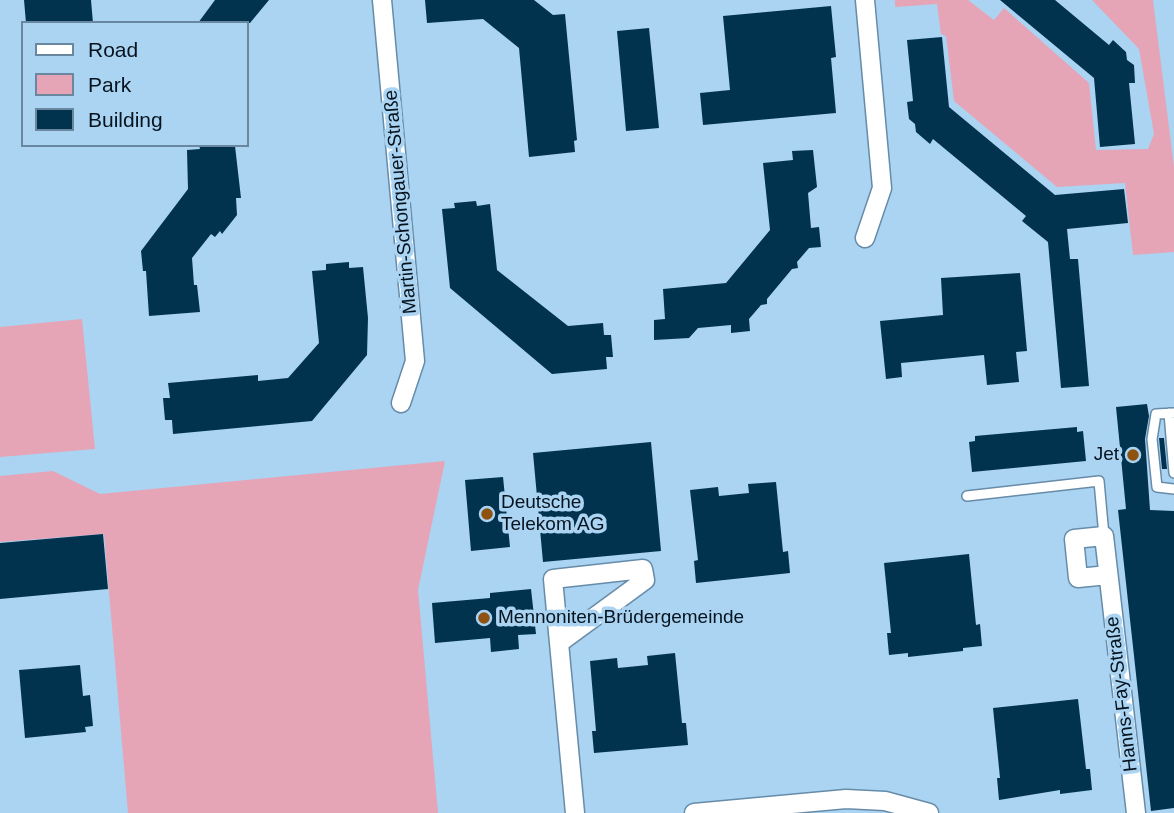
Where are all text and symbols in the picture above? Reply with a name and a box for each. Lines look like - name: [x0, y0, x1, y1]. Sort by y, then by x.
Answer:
- legend: [21, 21, 248, 147]
- text: Road: [88, 38, 138, 61]
- text: Park: [88, 73, 131, 96]
- street label: Martin-Schongauer-Straße: [380, 89, 422, 315]
- text: Building: [88, 108, 163, 131]
- place label: Jet: [1094, 444, 1119, 466]
- marker: Jet: [1125, 447, 1141, 463]
- place label: Deutsche Telekom AG: [501, 492, 604, 536]
- marker: Deutsche Telekom AG: [479, 506, 495, 522]
- place label: Mennoniten-Brüdergemeinde: [498, 607, 744, 629]
- marker: Mennoniten-Brüdergemeinde: [476, 610, 492, 626]
- street label: Hanns-Fay-Straße: [1101, 615, 1143, 773]

